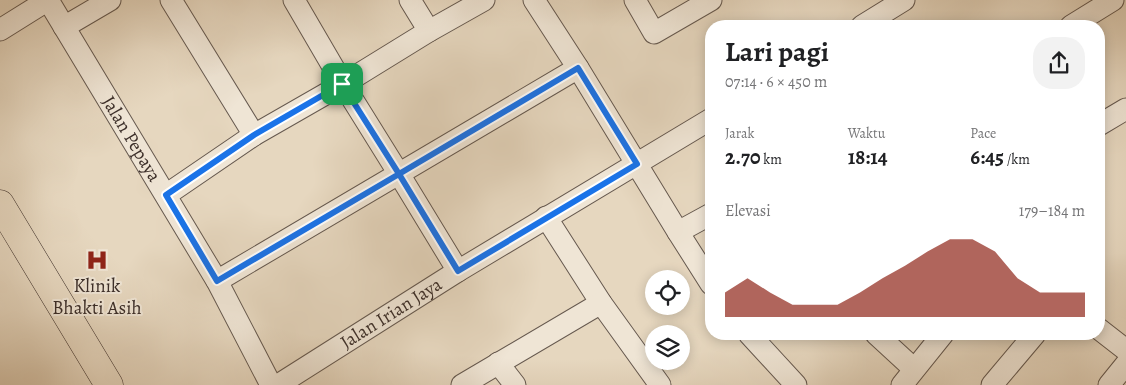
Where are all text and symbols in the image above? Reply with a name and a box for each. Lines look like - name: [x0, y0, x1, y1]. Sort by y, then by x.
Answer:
- text: Lari pagi: [725, 33, 829, 71]
- button: share: [1033, 37, 1085, 89]
- pin: [321, 63, 363, 105]
- icon: arrive: [328, 70, 356, 98]
- text: 07:14 · 6 × 450 m: [725, 71, 827, 93]
- street label: Jalan Pepaya: [96, 91, 167, 187]
- text: Jarak: [725, 124, 754, 143]
- text: Waktu: [848, 124, 885, 143]
- text: Pace: [970, 124, 996, 143]
- text: 2.70: [725, 143, 760, 171]
- text: 18:14: [848, 143, 888, 171]
- text: 6:45: [970, 143, 1004, 171]
- text: km: [760, 150, 782, 169]
- text: /km: [1004, 150, 1030, 169]
- text: Elevasi: [725, 200, 771, 222]
- text: 179–184 m: [1019, 200, 1085, 222]
- hospital icon: Klinik Bhakti Asih: [84, 247, 110, 273]
- map controls: [645, 270, 690, 370]
- button: locate: [645, 270, 690, 315]
- street label: Jalan Irian Jaya: [335, 271, 447, 355]
- place label: Klinik Bhakti Asih: [52, 273, 142, 321]
- button: layers: [645, 325, 690, 370]

